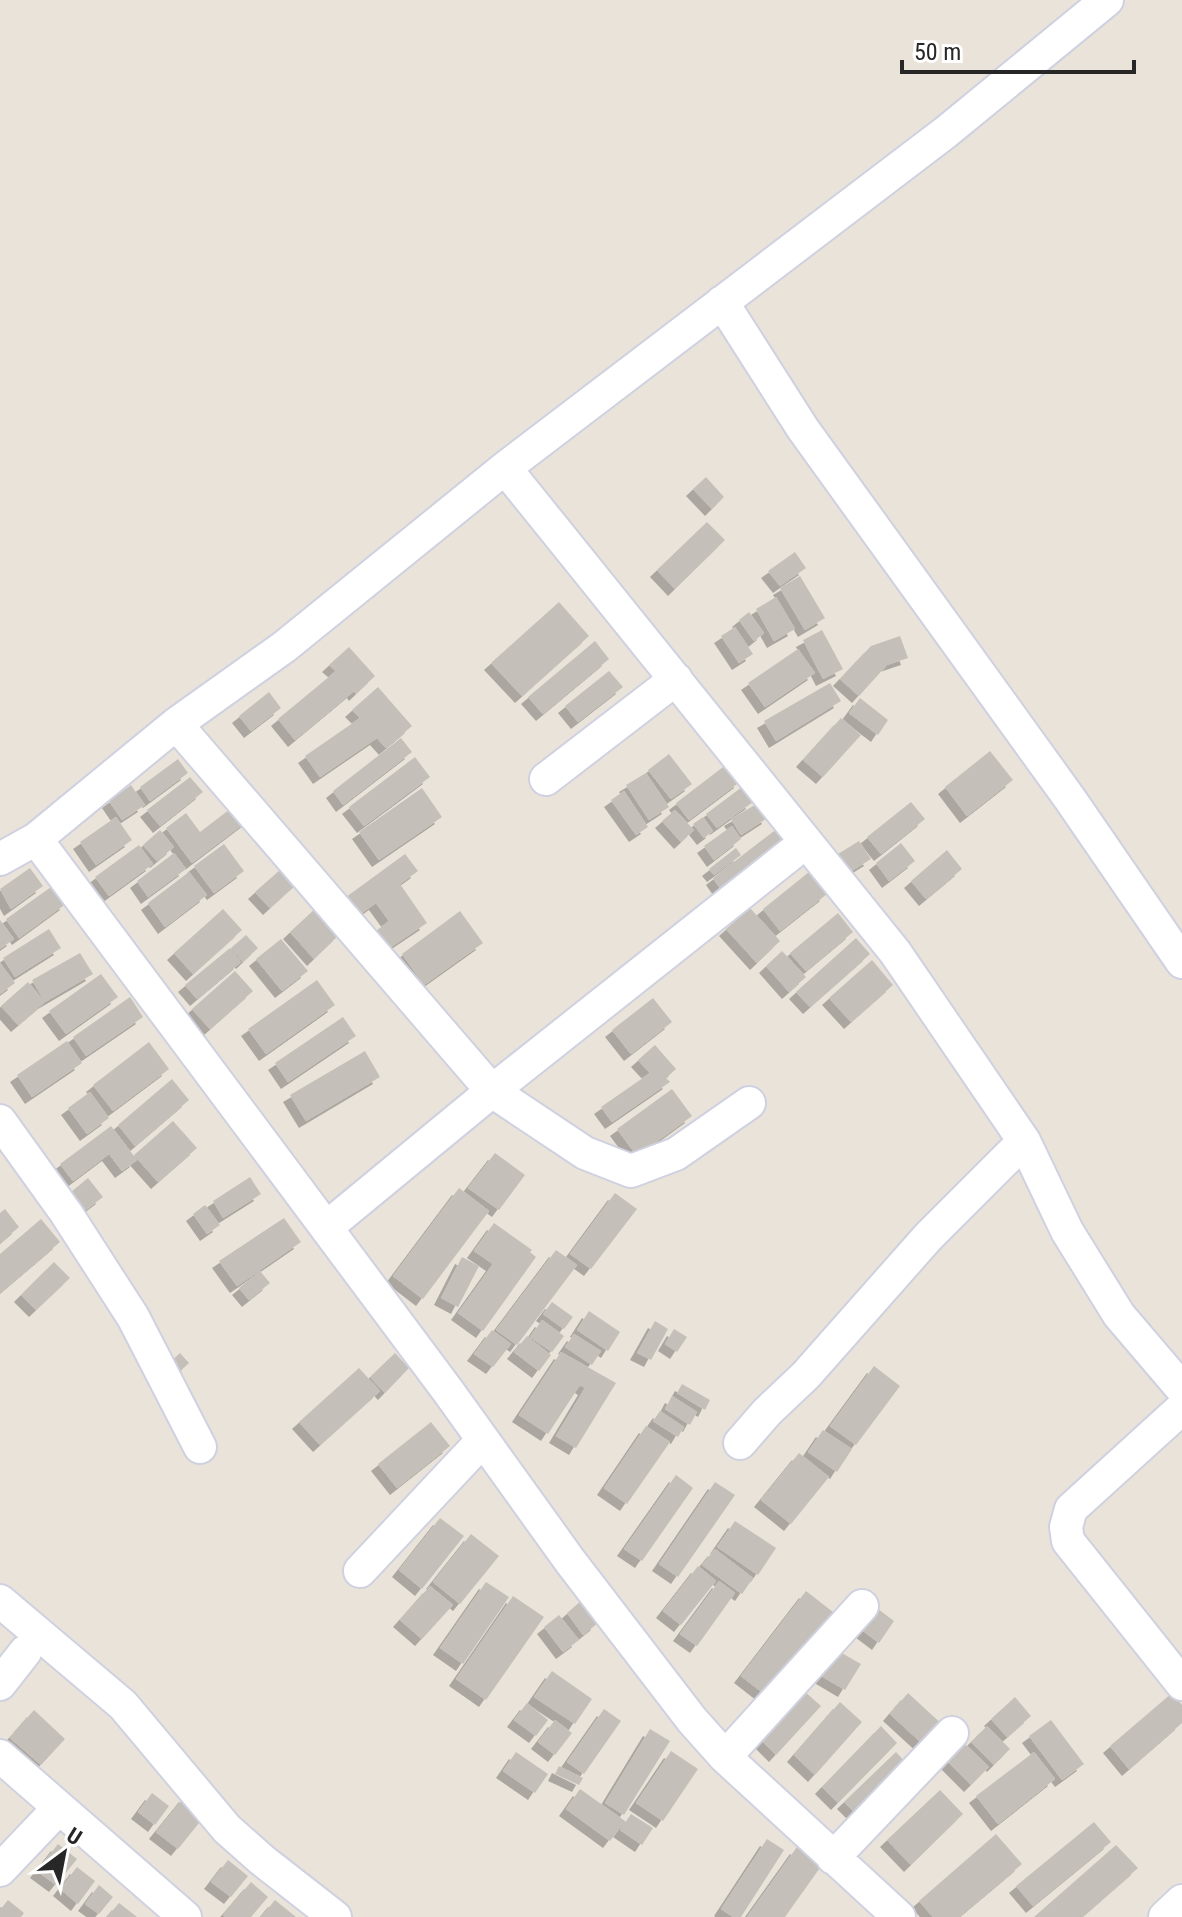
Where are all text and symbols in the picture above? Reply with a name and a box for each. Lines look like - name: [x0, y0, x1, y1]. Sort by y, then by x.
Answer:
- scale bar: [902, 24, 1134, 74]
- text: 50 m: [914, 38, 961, 66]
- north arrow: [24, 1813, 104, 1893]
- text: U: [62, 1823, 86, 1850]

